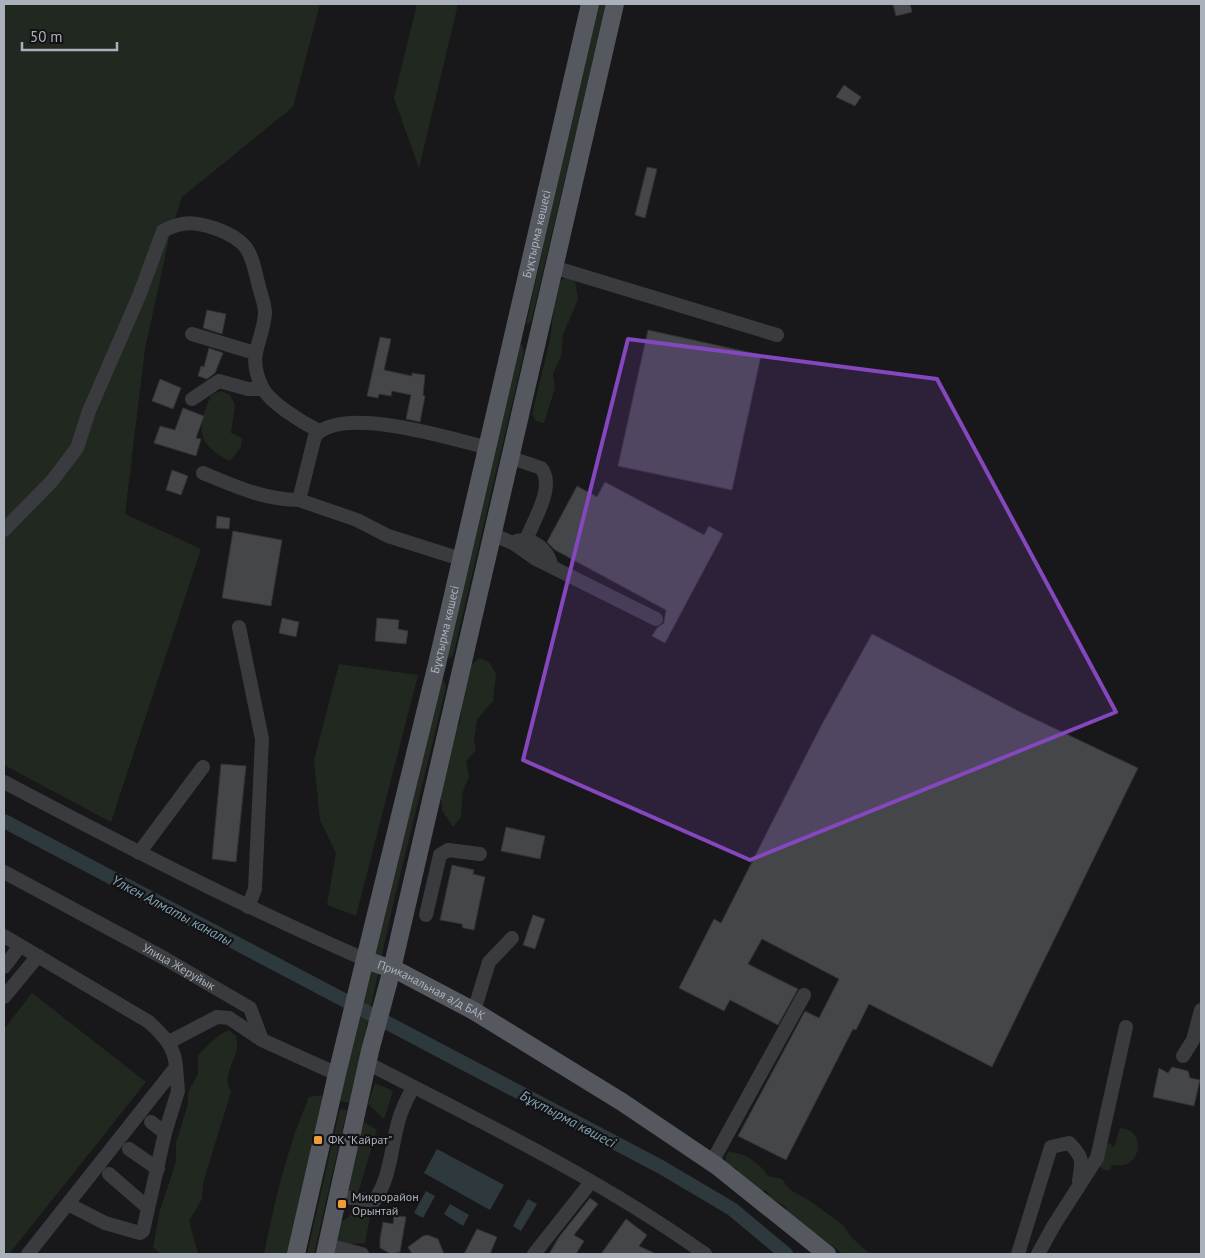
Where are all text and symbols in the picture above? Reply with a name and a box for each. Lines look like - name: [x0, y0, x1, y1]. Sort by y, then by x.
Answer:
- scale bar: [22, 20, 118, 52]
- text: 50 m: [30, 27, 63, 46]
- street label: Бұқтырма көшесі: [519, 188, 554, 280]
- street label: Бұқтырма көшесі: [427, 584, 462, 675]
- water label: Үлкен Алматы каналы: [109, 871, 235, 949]
- street label: Улица Жеруйык: [140, 940, 218, 993]
- street label: Приканальная а/д БАК: [375, 957, 488, 1023]
- water label: Бұқтырма көшесі: [517, 1086, 619, 1152]
- place label: ФК "Кайрат": [328, 1132, 392, 1147]
- marker: ФК "Кайрат": [312, 1134, 324, 1146]
- place label: Микрорайон Орынтай: [352, 1189, 419, 1218]
- marker: Микрорайон Орынтай: [336, 1198, 348, 1210]

